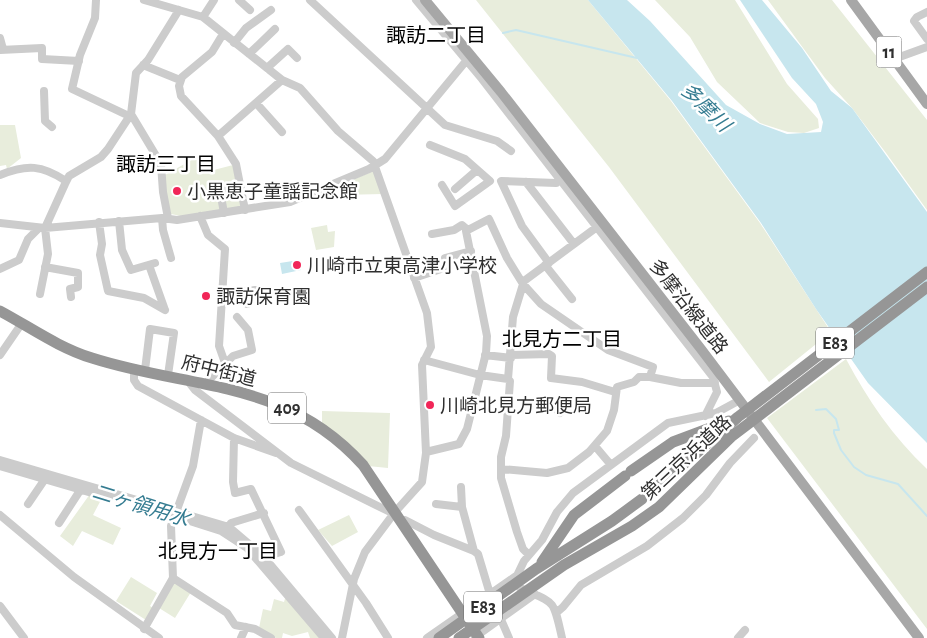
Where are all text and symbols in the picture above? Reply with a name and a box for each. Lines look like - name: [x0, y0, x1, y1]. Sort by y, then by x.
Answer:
- district label: 諏訪二丁目: [386, 25, 486, 46]
- road number: 11: [876, 36, 902, 68]
- water label: 多摩川: [677, 79, 736, 137]
- district label: 諏訪三丁目: [116, 154, 216, 175]
- place label: 小黒恵子童謡記念館: [187, 181, 358, 202]
- marker: 小黒恵子童謡記念館: [171, 185, 183, 197]
- place label: 川崎市立東高津小学校: [307, 255, 497, 276]
- street label: 多摩沿線道路: [645, 255, 732, 358]
- marker: 川崎市立東高津小学校: [291, 259, 303, 271]
- place label: 諏訪保育園: [216, 287, 311, 307]
- marker: 諏訪保育園: [200, 290, 212, 302]
- road number: E83: [816, 328, 854, 358]
- district label: 北見方二丁目: [502, 329, 622, 350]
- street label: 府中街道: [179, 352, 258, 390]
- road number: 409: [268, 392, 306, 423]
- place label: 川崎北見方郵便局: [440, 395, 592, 416]
- marker: 川崎北見方郵便局: [424, 399, 436, 411]
- street label: 第三京浜道路: [638, 412, 735, 504]
- water label: 二ヶ領用水: [90, 481, 194, 531]
- district label: 北見方一丁目: [158, 541, 278, 562]
- road number: E83: [464, 592, 502, 622]

